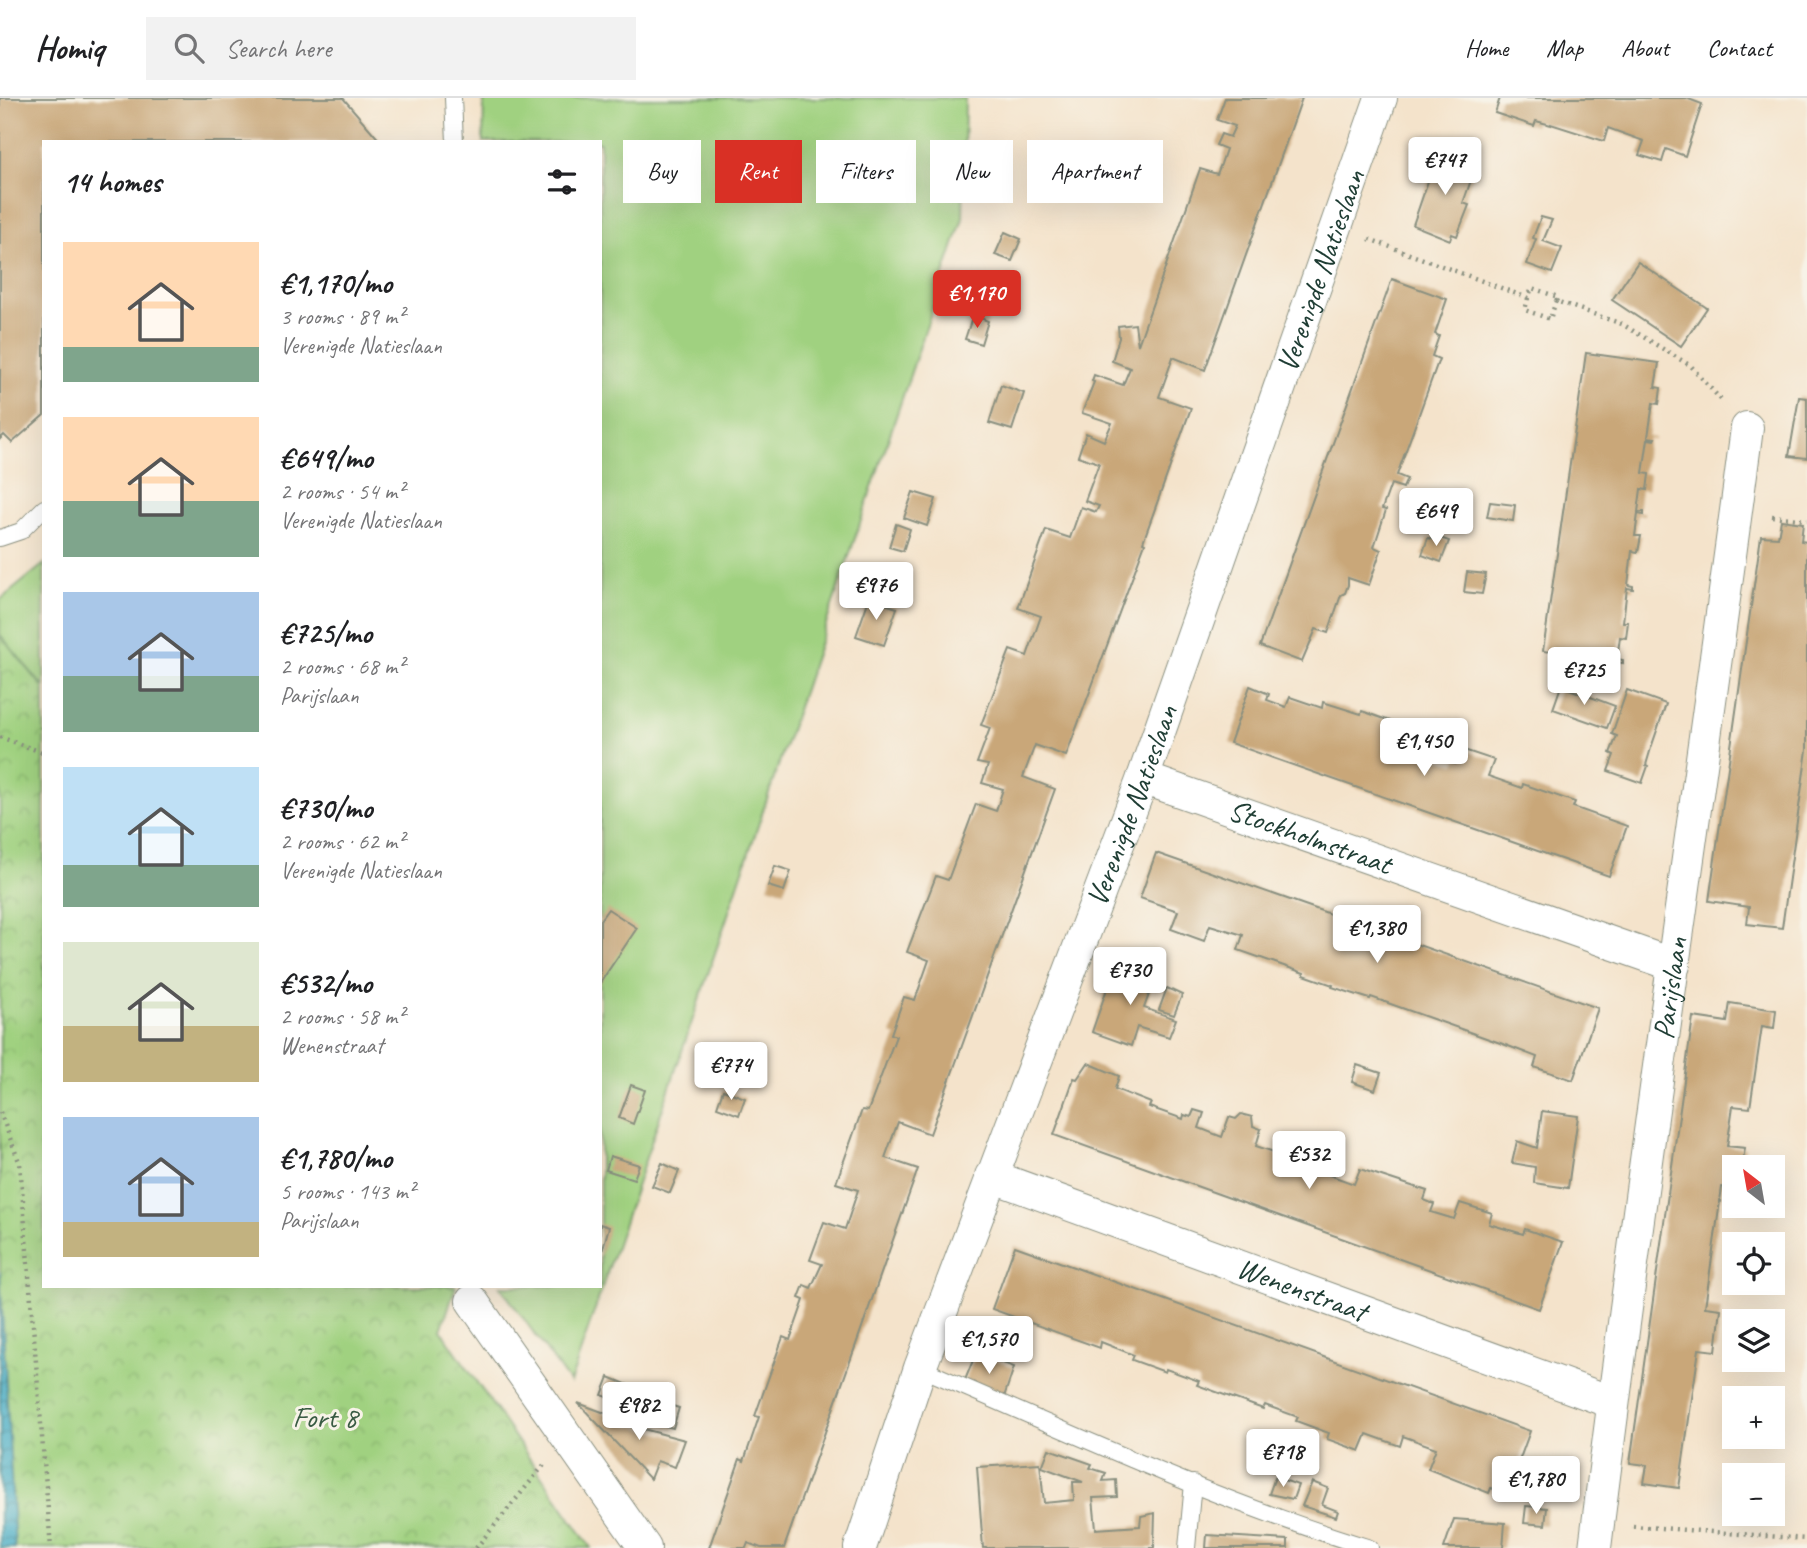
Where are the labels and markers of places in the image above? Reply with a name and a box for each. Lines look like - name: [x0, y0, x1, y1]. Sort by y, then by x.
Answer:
- pin: €747: [1404, 138, 1486, 197]
- pin: €1,170: [920, 271, 1034, 330]
- pin: €649: [1395, 489, 1477, 548]
- pin: €976: [835, 562, 917, 622]
- pin: €725: [1543, 648, 1625, 707]
- pin: €1,450: [1367, 718, 1481, 778]
- pin: €1,380: [1320, 906, 1434, 965]
- pin: €730: [1089, 948, 1171, 1007]
- pin: €774: [690, 1042, 772, 1102]
- pin: €532: [1268, 1132, 1350, 1191]
- pin: €1,570: [932, 1316, 1046, 1376]
- pin: €982: [598, 1382, 680, 1442]
- pin: €718: [1242, 1430, 1324, 1489]
- pin: €1,780: [1479, 1456, 1593, 1516]

